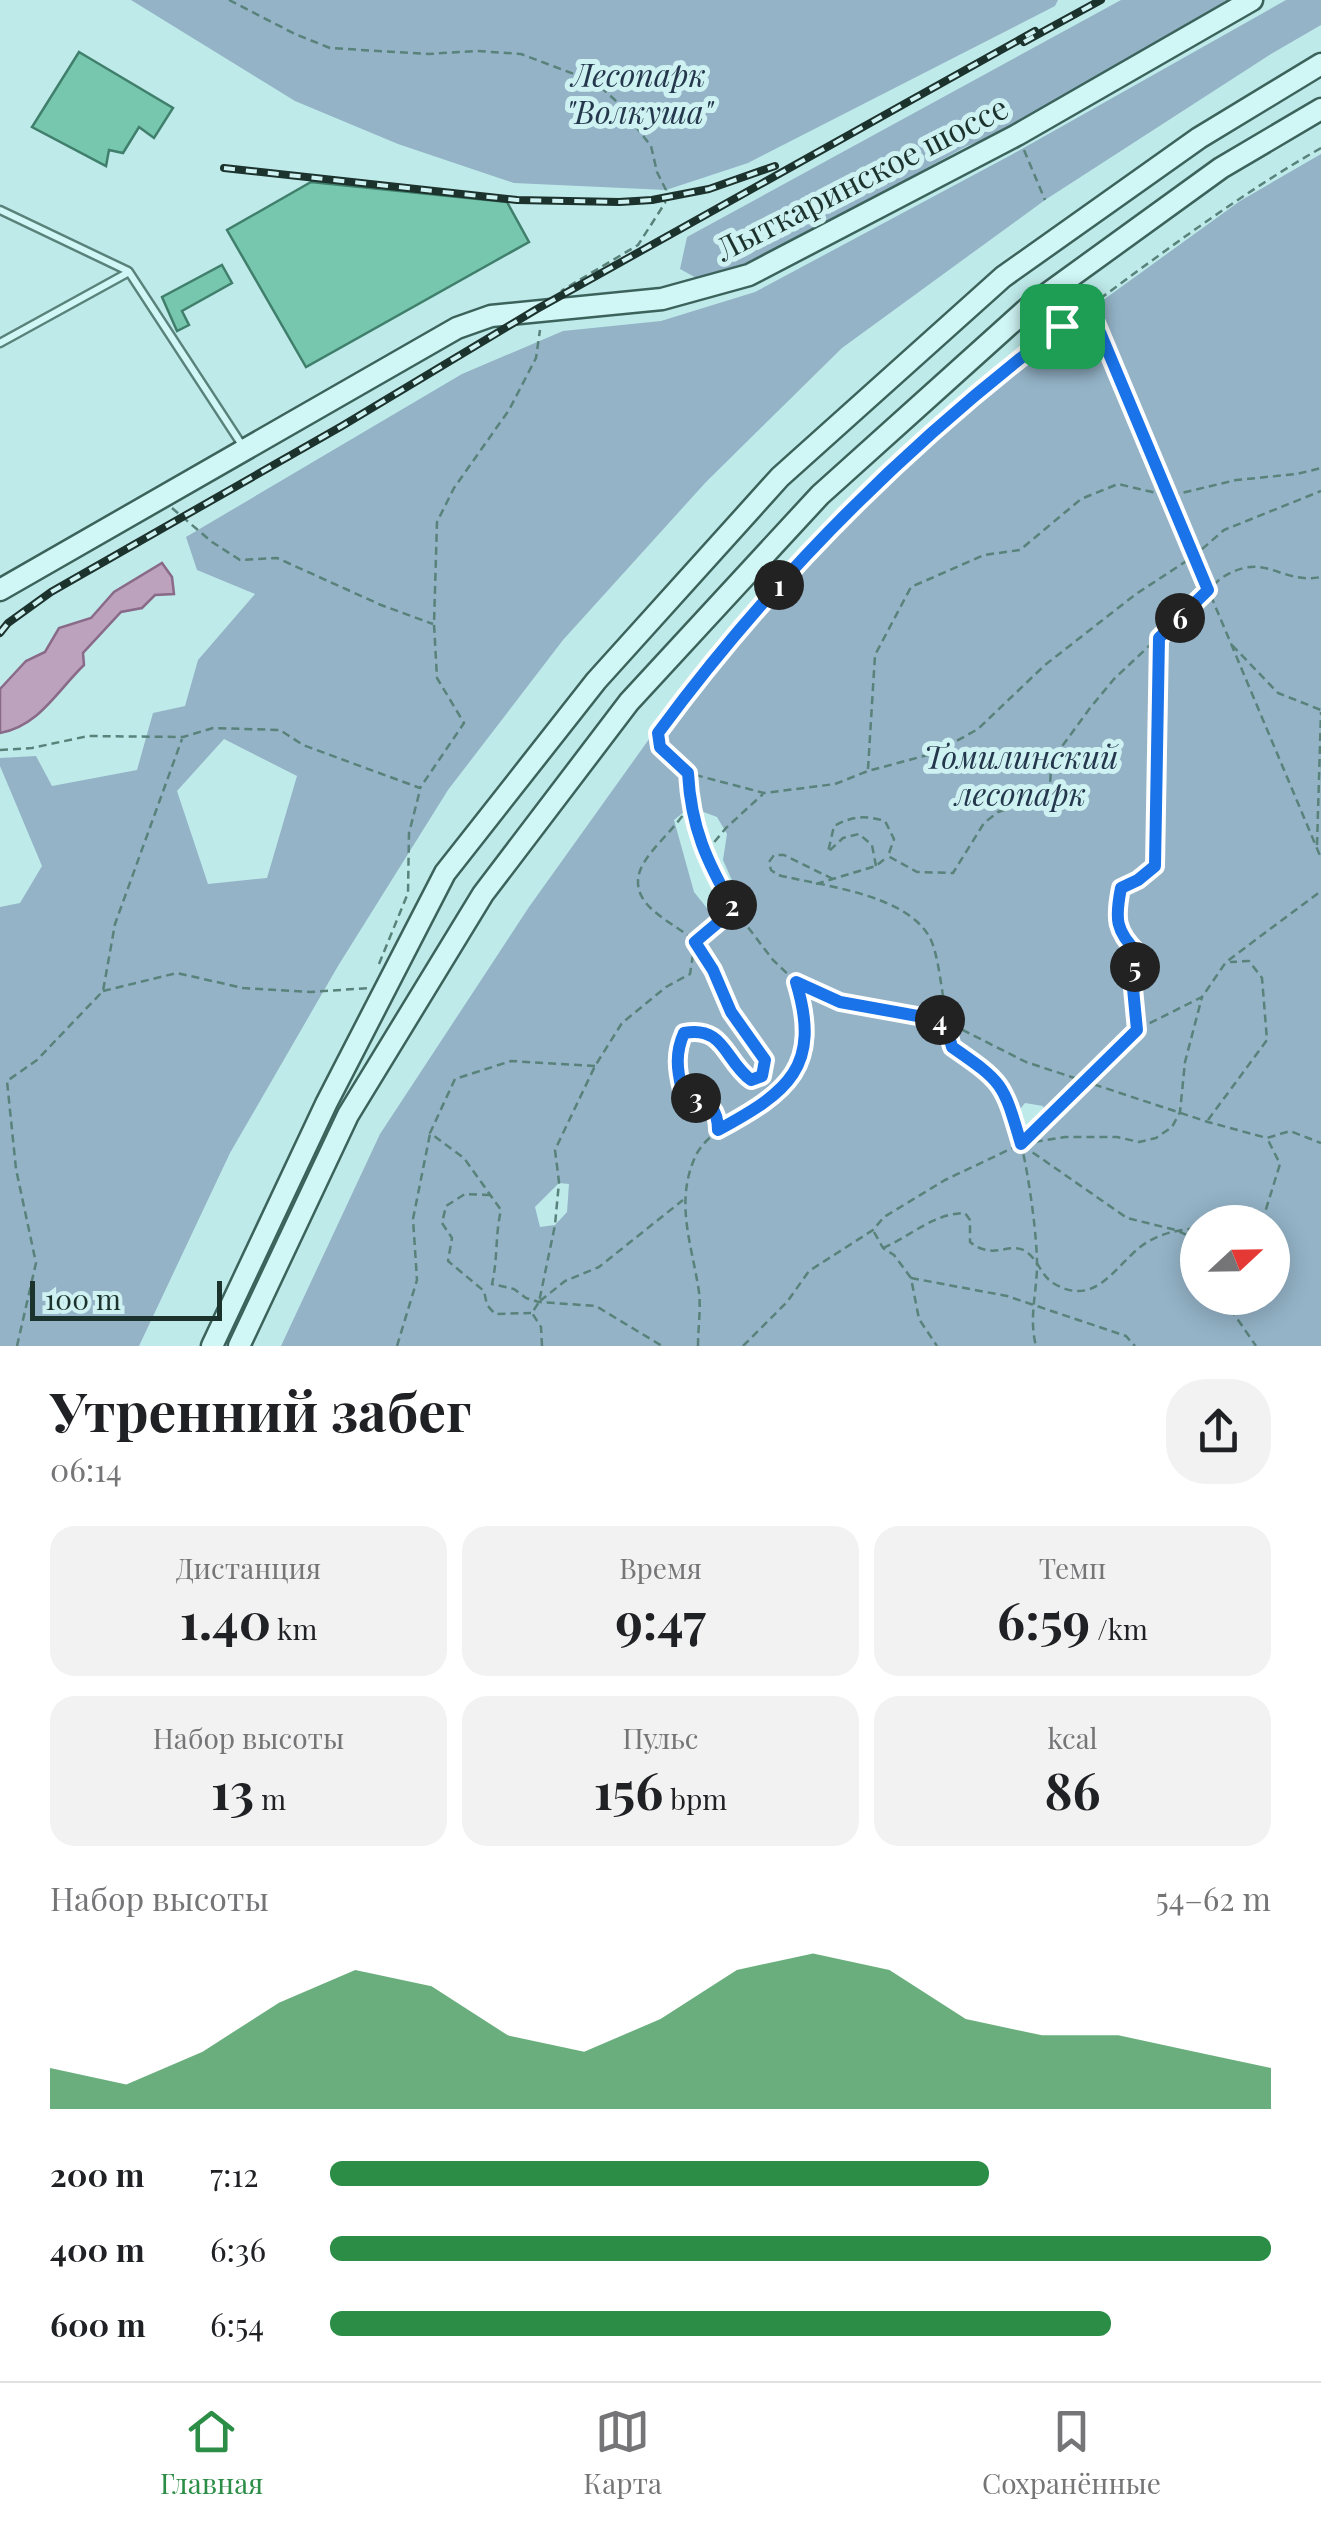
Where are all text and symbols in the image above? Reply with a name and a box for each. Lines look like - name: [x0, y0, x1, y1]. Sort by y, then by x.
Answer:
- park label: Лесопарк "Волкуша": [565, 52, 714, 132]
- street label: Лыткаринское шоссе: [706, 84, 1015, 270]
- pin: [1020, 284, 1105, 369]
- icon: arrive: [1035, 299, 1090, 354]
- pin: 1: [754, 560, 804, 610]
- text: 1: [774, 566, 784, 603]
- pin: 6: [1155, 593, 1205, 643]
- text: 6: [1172, 599, 1188, 636]
- park label: Томилинский лесопарк: [924, 734, 1119, 814]
- pin: 2: [707, 880, 757, 930]
- text: 2: [725, 886, 739, 923]
- pin: 5: [1110, 942, 1160, 992]
- text: 5: [1129, 948, 1141, 985]
- pin: 4: [915, 995, 965, 1045]
- text: 4: [933, 1001, 947, 1038]
- pin: 3: [671, 1073, 721, 1123]
- text: 3: [689, 1079, 703, 1116]
- north arrow: [1180, 1205, 1290, 1315]
- map controls: [1180, 1205, 1290, 1315]
- scale bar: [30, 1276, 222, 1320]
- text: 100 m: [45, 1280, 121, 1317]
- text: Утренний забег: [50, 1372, 472, 1446]
- button: share: [1166, 1379, 1271, 1484]
- text: 06:14: [50, 1447, 122, 1490]
- text: Дистанция: [176, 1549, 321, 1586]
- text: Время: [619, 1549, 702, 1586]
- text: Темп: [1039, 1549, 1106, 1586]
- text: 1.40: [180, 1586, 271, 1653]
- text: 9:47: [615, 1586, 706, 1653]
- text: 6:59: [997, 1586, 1090, 1653]
- text: km: [271, 1610, 317, 1647]
- text: /km: [1090, 1610, 1148, 1647]
- text: Набор высоты: [153, 1719, 344, 1756]
- text: Пульс: [623, 1719, 698, 1756]
- text: kcal: [1047, 1719, 1098, 1756]
- text: 13: [211, 1756, 254, 1823]
- text: 156: [594, 1756, 663, 1823]
- text: 86: [1044, 1756, 1101, 1823]
- text: m: [254, 1780, 286, 1817]
- text: bpm: [663, 1780, 727, 1817]
- text: Набор высоты: [50, 1876, 269, 1919]
- text: 54–62 m: [1155, 1876, 1271, 1919]
- text: 200 m: [50, 2152, 144, 2195]
- text: 7:12: [210, 2152, 259, 2195]
- text: 400 m: [50, 2227, 145, 2270]
- text: 6:36: [210, 2227, 266, 2270]
- text: 600 m: [50, 2302, 146, 2345]
- text: 6:54: [210, 2302, 264, 2345]
- tab: Главная: [160, 2404, 263, 2501]
- tab: Карта: [583, 2404, 662, 2501]
- tab: Сохранённые: [982, 2404, 1161, 2501]

